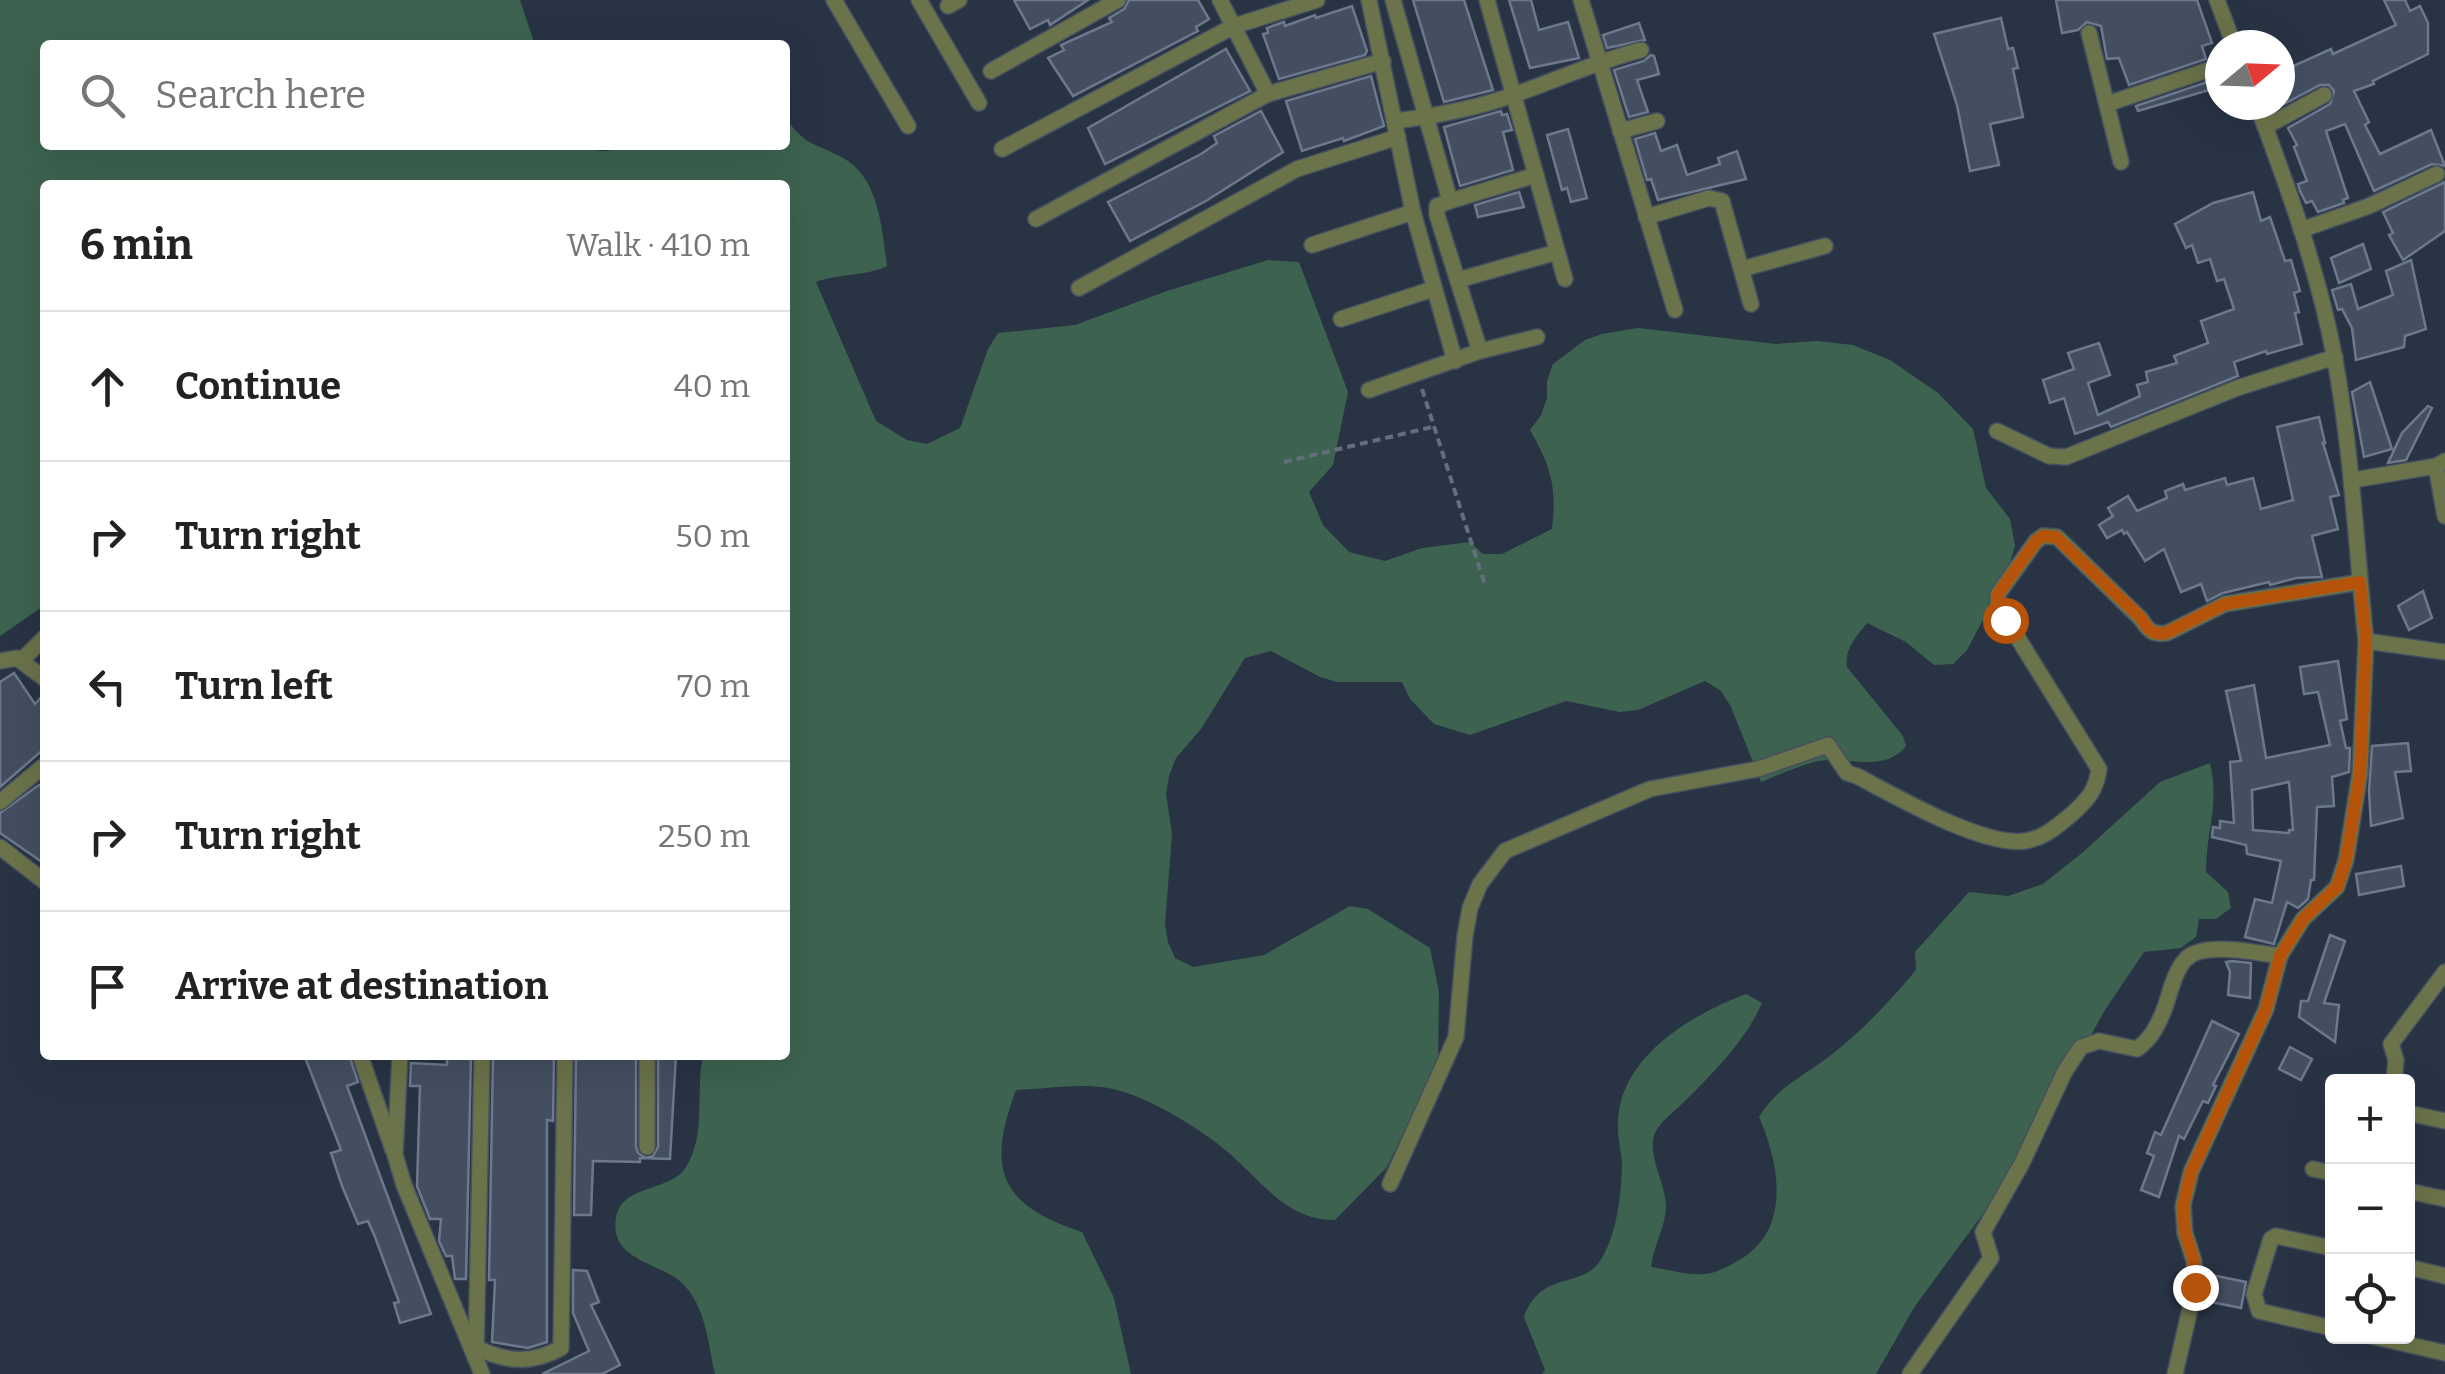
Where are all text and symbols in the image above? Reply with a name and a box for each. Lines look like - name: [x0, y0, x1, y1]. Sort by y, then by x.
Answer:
- north arrow: [2205, 30, 2295, 120]
- search box: [40, 40, 790, 150]
- icon: search: [75, 68, 130, 123]
- text: Search here: [155, 72, 366, 118]
- text: 6 min: [80, 220, 193, 270]
- text: Walk · 410 m: [566, 226, 750, 264]
- icon: ahead: [80, 359, 135, 414]
- text: Continue: [175, 363, 341, 409]
- text: 40 m: [674, 367, 750, 405]
- icon: right: [80, 509, 135, 564]
- text: Turn right: [175, 513, 361, 559]
- text: 50 m: [675, 517, 750, 555]
- route start: [1983, 598, 2029, 644]
- icon: left: [80, 659, 135, 714]
- text: Turn left: [175, 663, 333, 709]
- text: 70 m: [677, 667, 750, 705]
- icon: right: [80, 809, 135, 864]
- text: Turn right: [175, 813, 361, 859]
- text: 250 m: [658, 817, 750, 855]
- icon: arrive: [80, 959, 135, 1014]
- text: Arrive at destination: [175, 963, 548, 1009]
- map controls: [2325, 1074, 2415, 1344]
- button: +: [2325, 1074, 2415, 1164]
- button: −: [2325, 1164, 2415, 1254]
- button: locate: [2325, 1254, 2415, 1344]
- route end: [2173, 1265, 2219, 1311]

